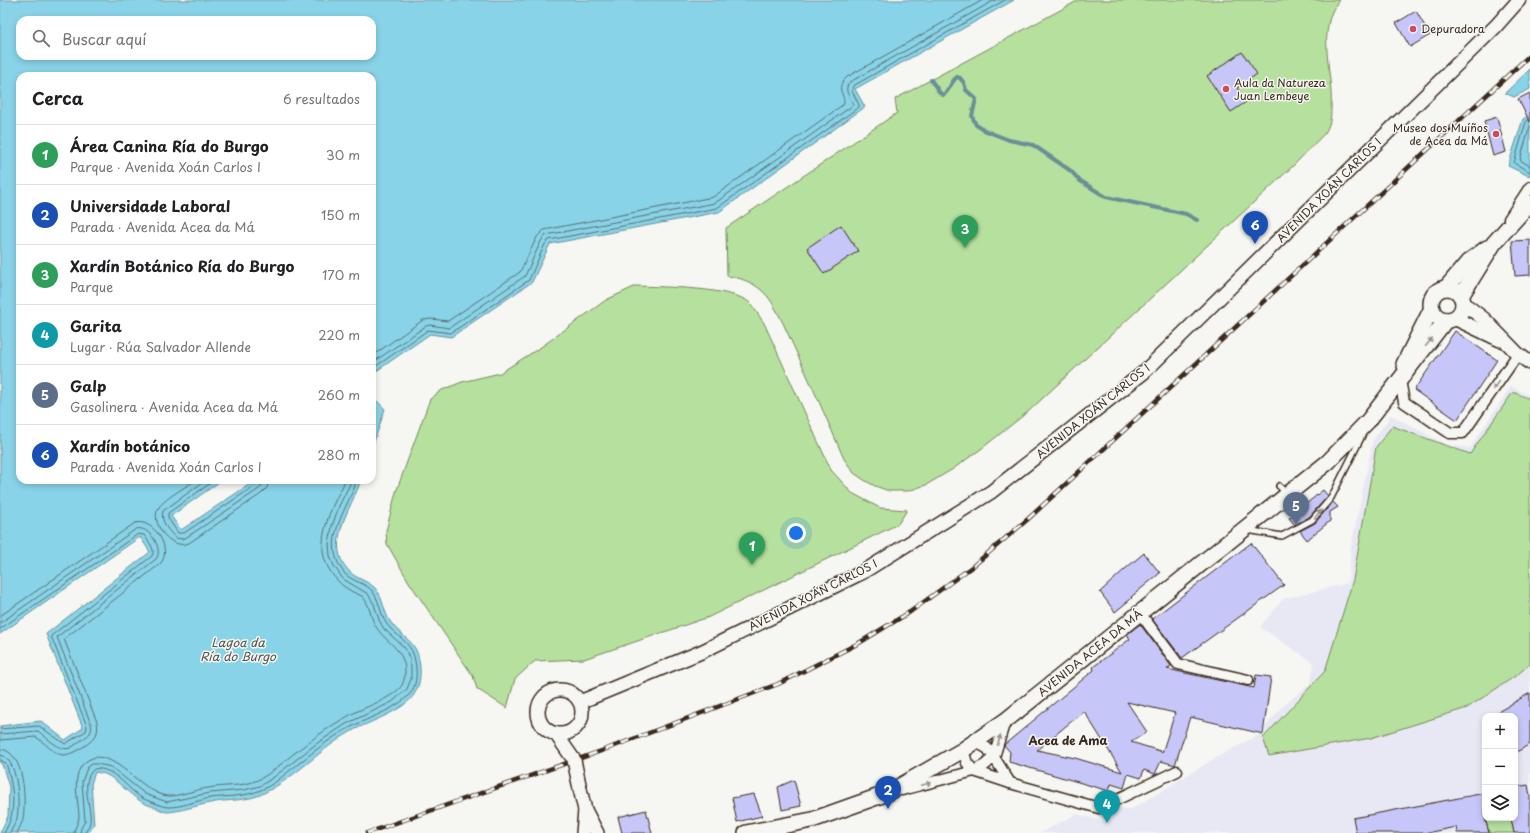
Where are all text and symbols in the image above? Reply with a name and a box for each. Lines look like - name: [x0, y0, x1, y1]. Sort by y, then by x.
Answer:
- search box: [16, 16, 376, 60]
- place label: Depuradora: [1421, 20, 1485, 37]
- marker: Depuradora: [1408, 24, 1418, 34]
- icon: search: [30, 27, 52, 49]
- text: Buscar aquí: [62, 27, 146, 50]
- place label: Aula da Natureza Juan Lembeye: [1234, 74, 1327, 104]
- marker: Aula da Natureza Juan Lembeye: [1221, 84, 1231, 94]
- text: Cerca: [32, 85, 83, 111]
- text: 6 resultados: [283, 89, 360, 108]
- place label: Museo dos Muíños de Acea da Má: [1393, 119, 1488, 149]
- marker: Museo dos Muíños de Acea da Má: [1491, 129, 1501, 139]
- street label: AVENIDA XOÁN CARLOS I: [1272, 133, 1385, 246]
- text: Área Canina Ría do Burgo: [70, 134, 269, 157]
- text: 1: [42, 145, 48, 164]
- text: 30 m: [326, 145, 360, 164]
- text: Parque · Avenida Xoán Carlos I: [70, 157, 261, 176]
- text: Universidade Laboral: [70, 194, 230, 217]
- text: 2: [40, 205, 50, 224]
- text: 150 m: [321, 205, 360, 224]
- pin: 6: [1242, 211, 1268, 244]
- pin: 3: [952, 215, 978, 248]
- text: Parada · Avenida Acea da Má: [70, 217, 255, 236]
- text: Xardín Botánico Ría do Burgo: [70, 254, 294, 277]
- text: 3: [41, 265, 49, 284]
- text: 170 m: [322, 265, 360, 284]
- text: Parque: [70, 277, 113, 296]
- text: Garita: [70, 314, 122, 337]
- text: 4: [41, 325, 49, 344]
- text: 220 m: [318, 325, 360, 344]
- text: Lugar · Rúa Salvador Allende: [70, 337, 251, 356]
- one-way arrow: [1425, 337, 1433, 348]
- street label: AVENIDA XOÁN CARLOS I: [1032, 359, 1153, 462]
- text: Galp: [70, 374, 106, 397]
- one-way arrow: [1492, 380, 1500, 391]
- text: 5: [41, 385, 49, 404]
- text: 260 m: [318, 385, 360, 404]
- text: Gasolinera · Avenida Acea da Má: [70, 397, 278, 416]
- text: Xardín botánico: [70, 434, 190, 457]
- text: 6: [40, 445, 50, 464]
- text: 280 m: [318, 445, 360, 464]
- text: Parada · Avenida Xoán Carlos I: [70, 457, 262, 476]
- pin: 5: [1283, 492, 1309, 525]
- one-way arrow: [1313, 508, 1322, 519]
- your location: [786, 523, 806, 543]
- pin: 1: [739, 532, 765, 565]
- street label: AVENIDA XOÁN CARLOS I: [745, 555, 880, 634]
- street label: AVENIDA ACEA DA MÁ: [1034, 605, 1145, 700]
- water label: Lagoa da Ría do Burgo: [200, 633, 277, 665]
- map controls: [1482, 713, 1518, 821]
- button: +: [1482, 713, 1518, 749]
- district label: Acea de Ama: [1027, 731, 1108, 749]
- one-way arrow: [996, 734, 1002, 746]
- button: −: [1482, 749, 1518, 785]
- pin: 2: [875, 776, 901, 809]
- one-way arrow: [920, 780, 932, 786]
- button: layers: [1482, 785, 1518, 821]
- pin: 4: [1094, 790, 1120, 823]

